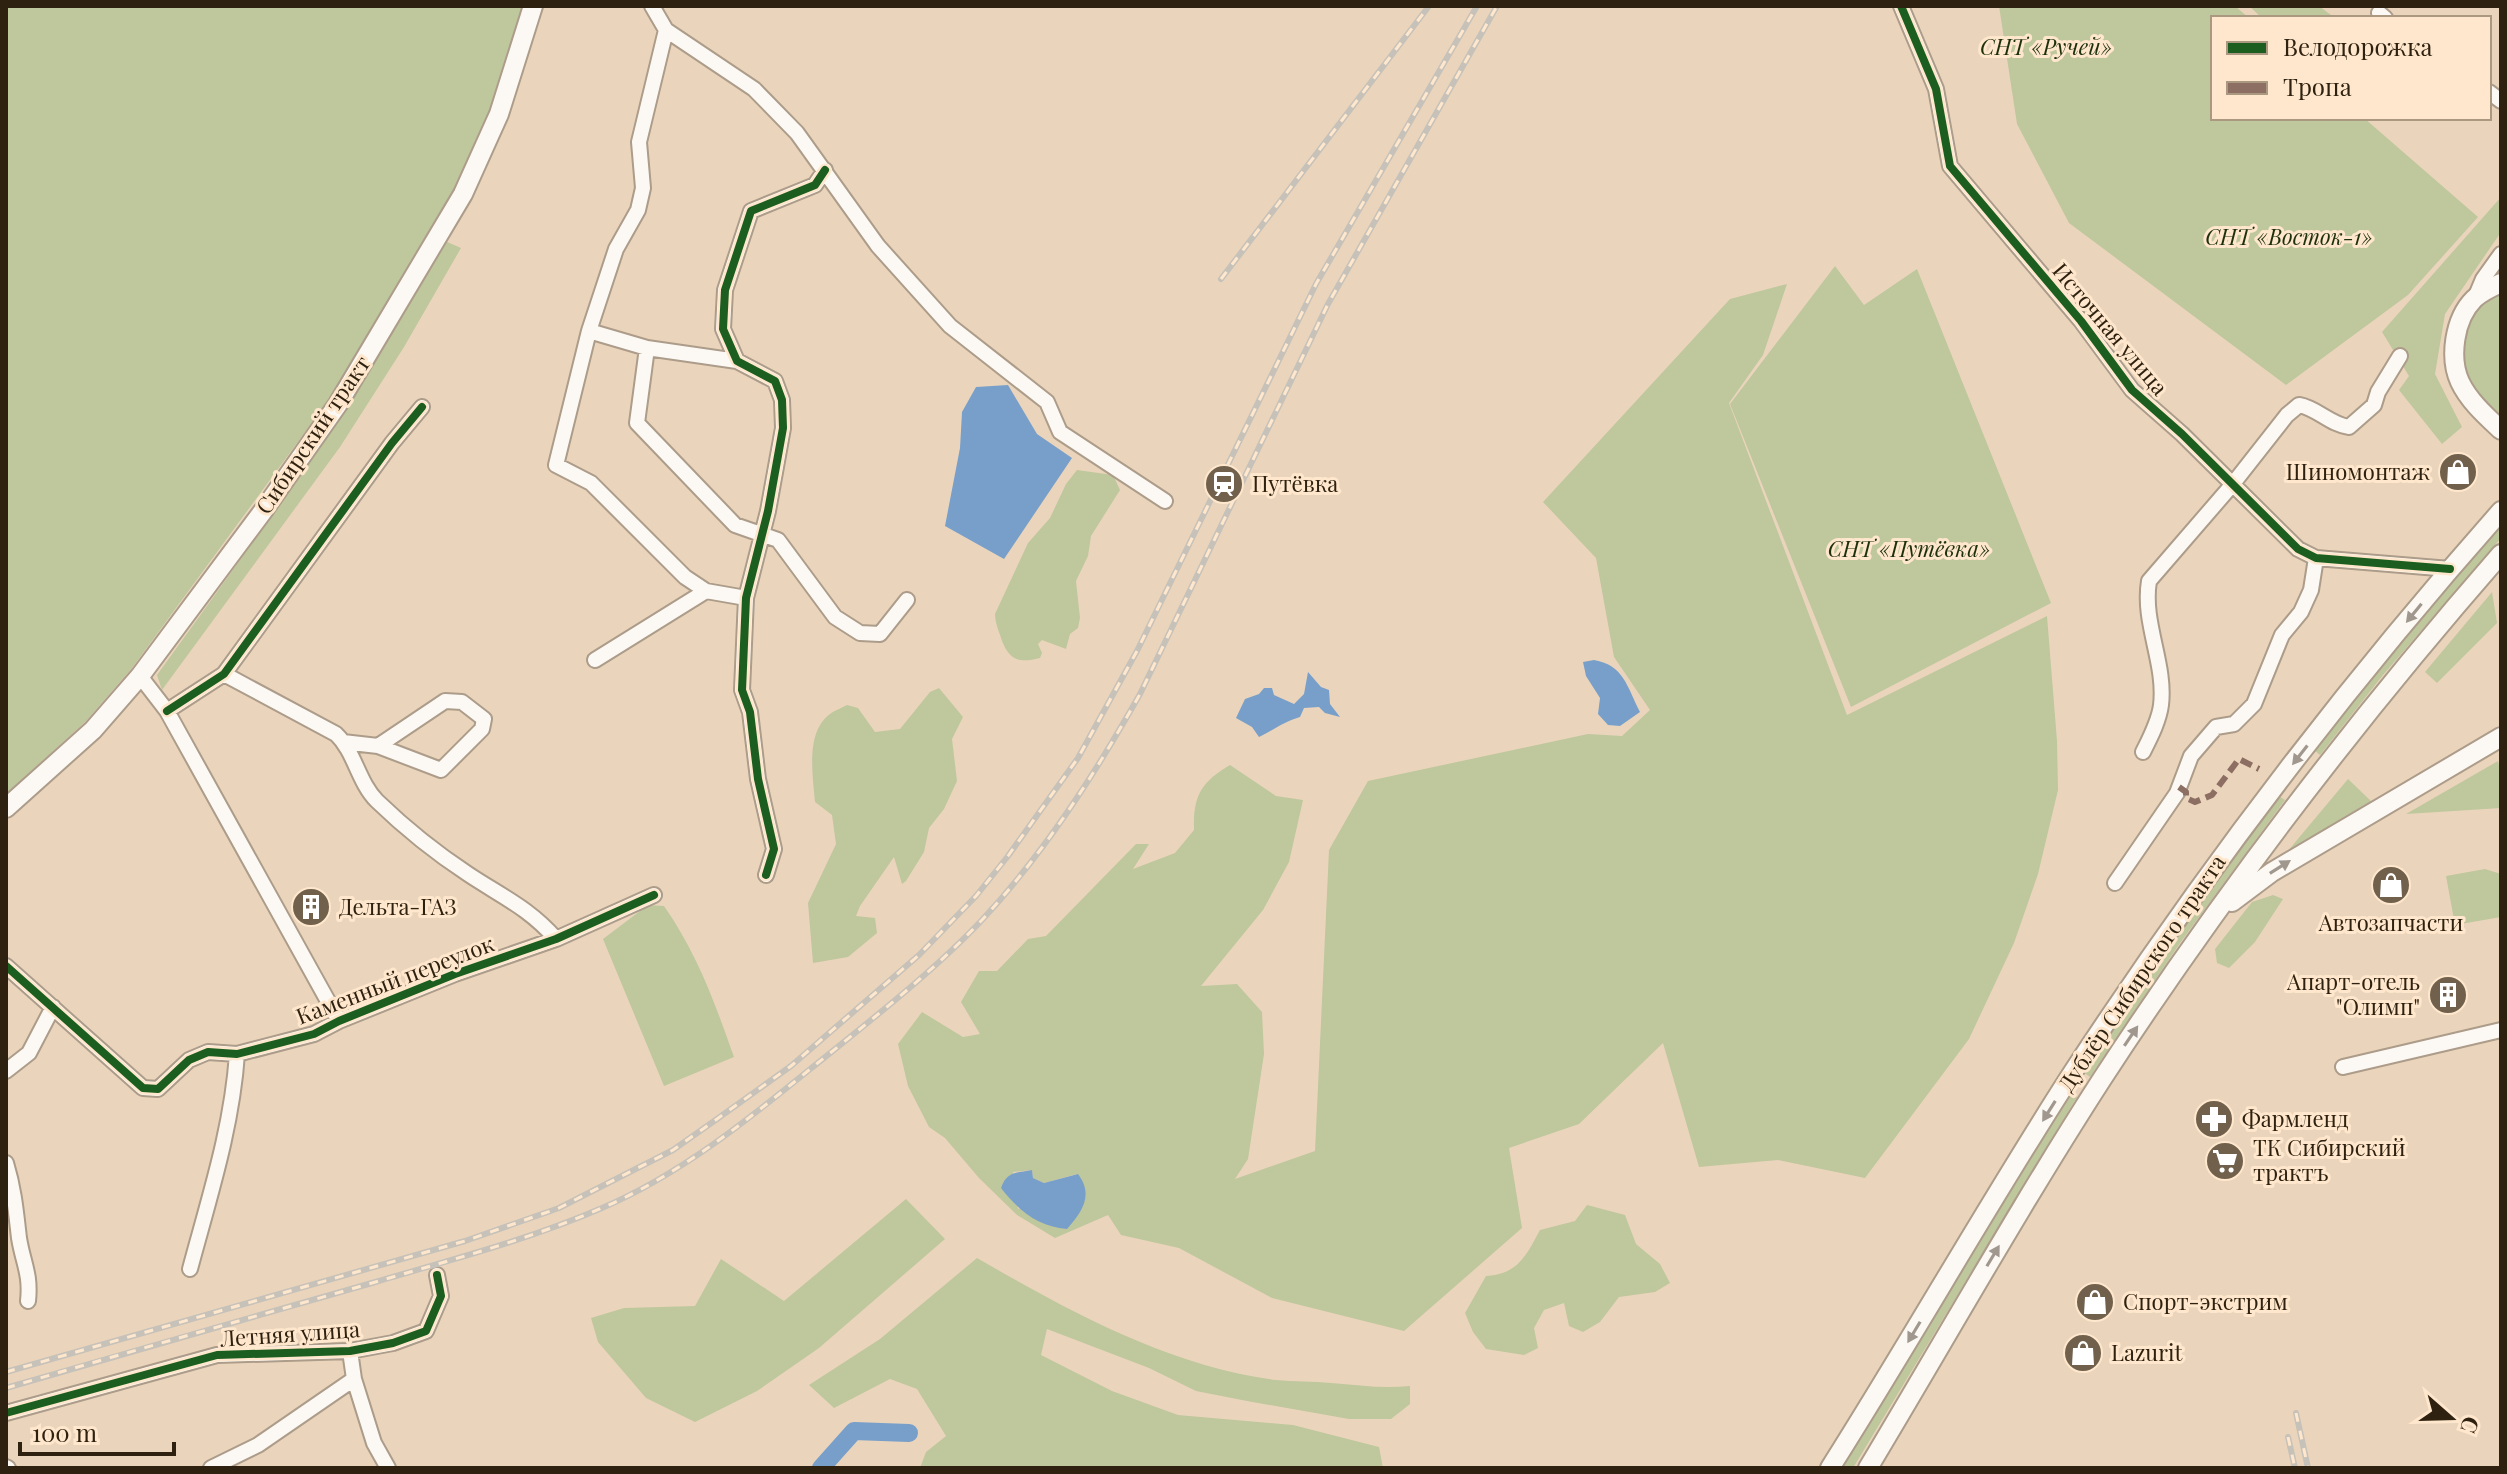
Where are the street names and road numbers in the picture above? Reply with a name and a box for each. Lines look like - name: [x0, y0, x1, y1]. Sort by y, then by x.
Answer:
- street label: Источная улица: [2046, 256, 2175, 401]
- street label: Сибирский тракт: [248, 350, 376, 519]
- street label: Дублёр Сибирского тракта: [2051, 848, 2232, 1097]
- street label: Каменный переулок: [291, 927, 498, 1031]
- street label: Летняя улица: [218, 1313, 361, 1353]

